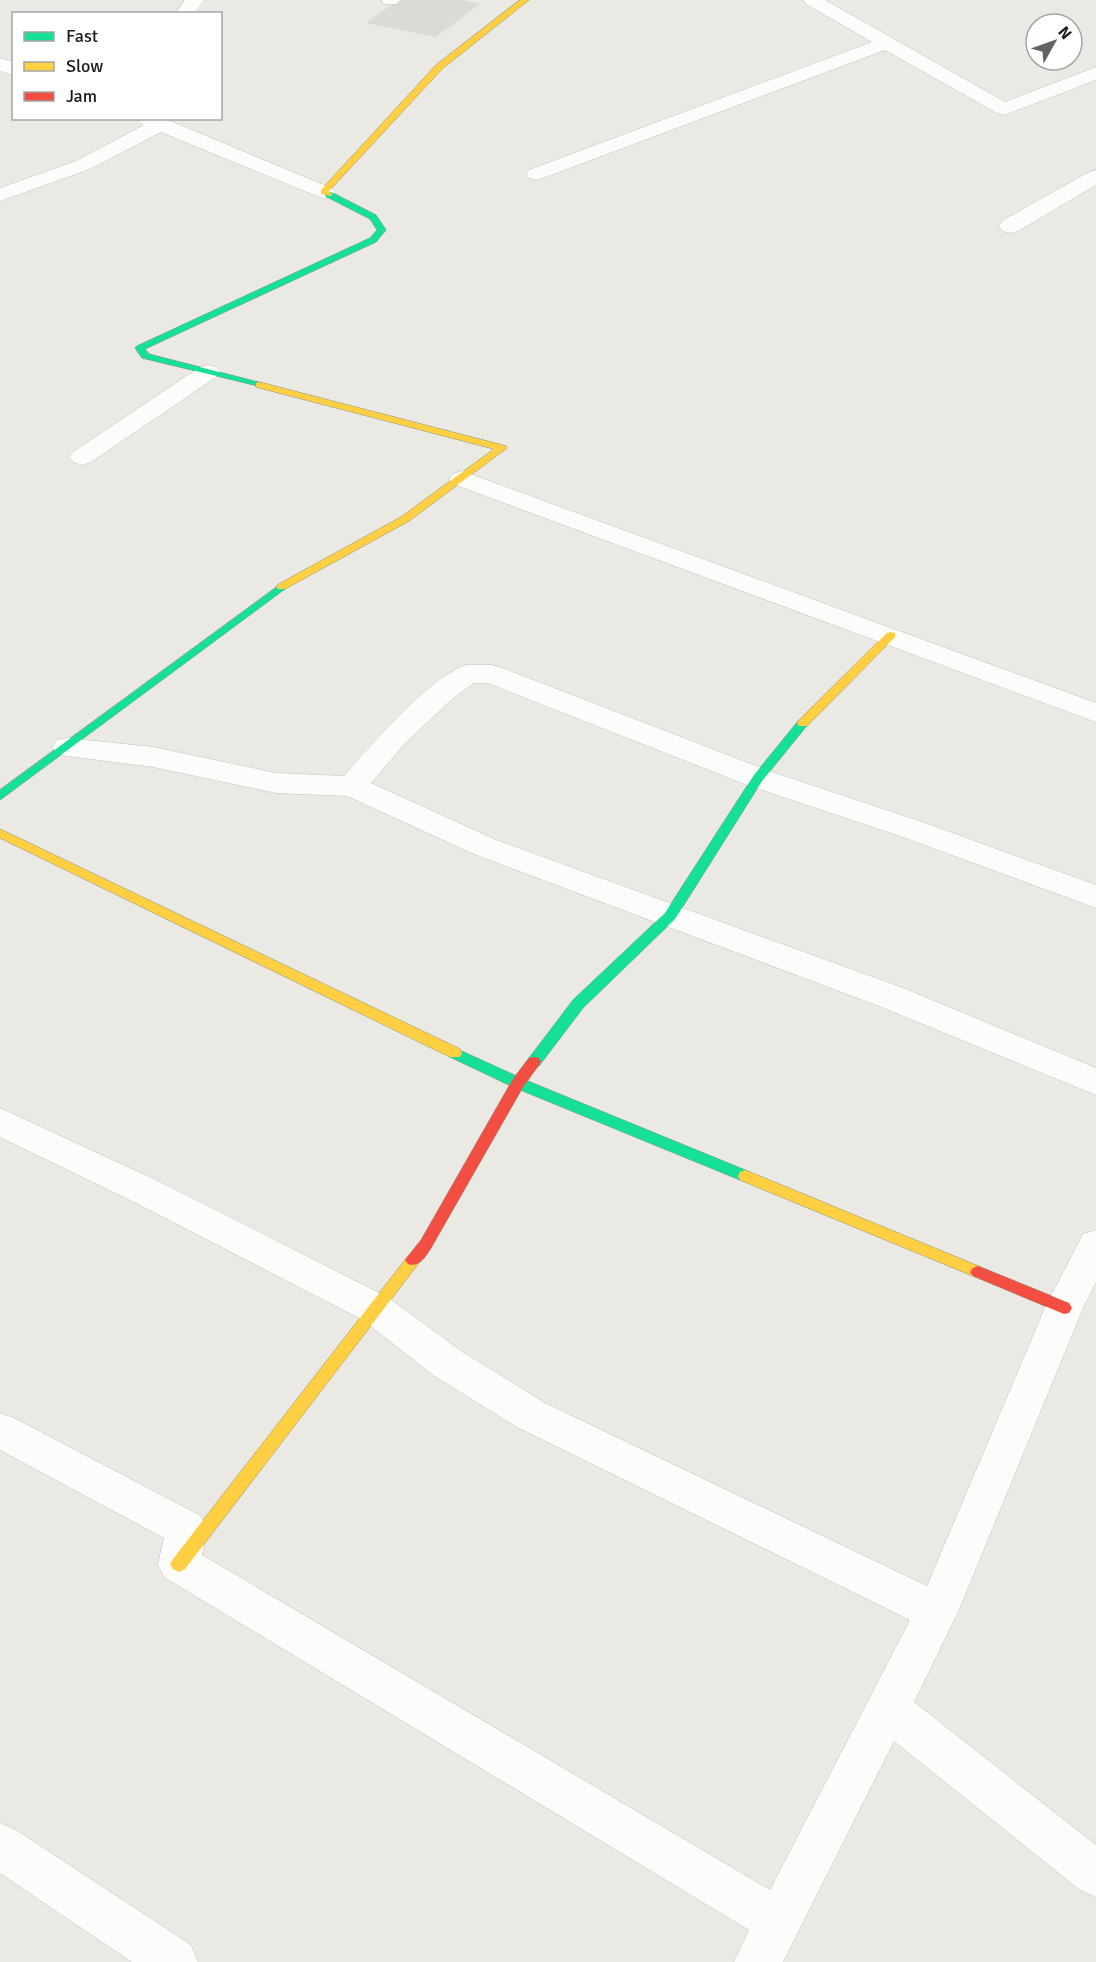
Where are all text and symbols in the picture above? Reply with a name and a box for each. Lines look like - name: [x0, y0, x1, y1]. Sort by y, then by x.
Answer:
- legend: [12, 12, 222, 120]
- north arrow: [1024, 12, 1084, 72]
- text: N: [1053, 22, 1076, 44]
- text: Fast: [66, 25, 98, 47]
- text: Slow: [66, 55, 103, 77]
- text: Jam: [66, 85, 97, 107]

